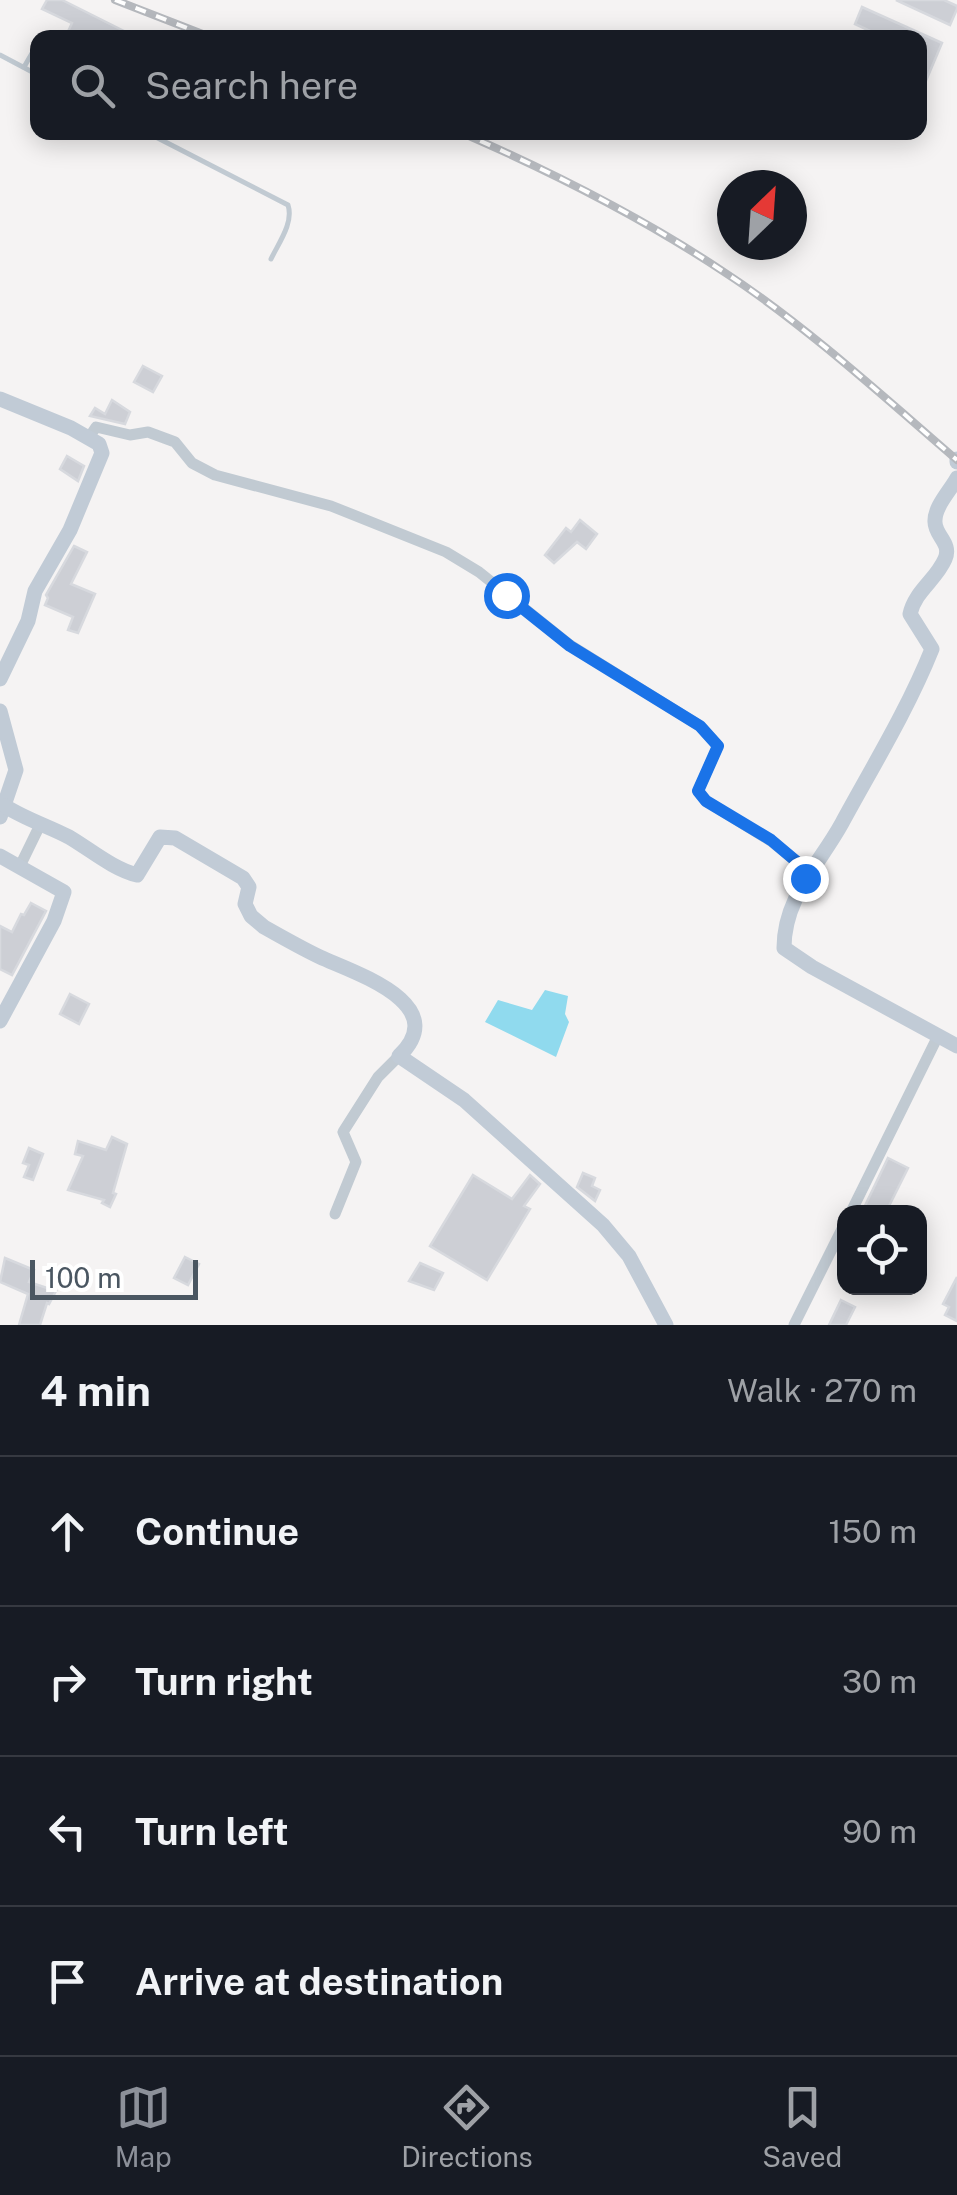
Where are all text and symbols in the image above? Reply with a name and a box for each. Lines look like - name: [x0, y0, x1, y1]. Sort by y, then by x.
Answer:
- search box: [30, 30, 927, 140]
- icon: search: [65, 58, 120, 113]
- text: Search here: [145, 63, 358, 108]
- north arrow: [717, 170, 807, 260]
- route start: [484, 573, 530, 619]
- route end: [783, 856, 829, 902]
- map controls: [837, 1205, 927, 1295]
- button: locate: [837, 1205, 927, 1295]
- scale bar: [30, 1255, 198, 1300]
- text: 100 m: [45, 1261, 122, 1294]
- text: 4 min: [40, 1366, 151, 1415]
- text: Walk · 270 m: [727, 1372, 917, 1409]
- icon: ahead: [40, 1504, 95, 1559]
- text: Continue: [135, 1509, 299, 1554]
- text: 150 m: [828, 1513, 917, 1550]
- icon: right: [40, 1654, 95, 1709]
- text: Turn right: [135, 1659, 313, 1704]
- text: 30 m: [842, 1663, 917, 1700]
- icon: left: [40, 1804, 95, 1859]
- text: Turn left: [135, 1809, 289, 1854]
- text: 90 m: [842, 1813, 917, 1850]
- icon: arrive: [40, 1954, 95, 2009]
- text: Arrive at destination: [135, 1959, 503, 2004]
- tab: Map: [115, 2080, 172, 2173]
- tab: Directions: [401, 2080, 533, 2173]
- tab: Saved: [762, 2080, 842, 2173]

